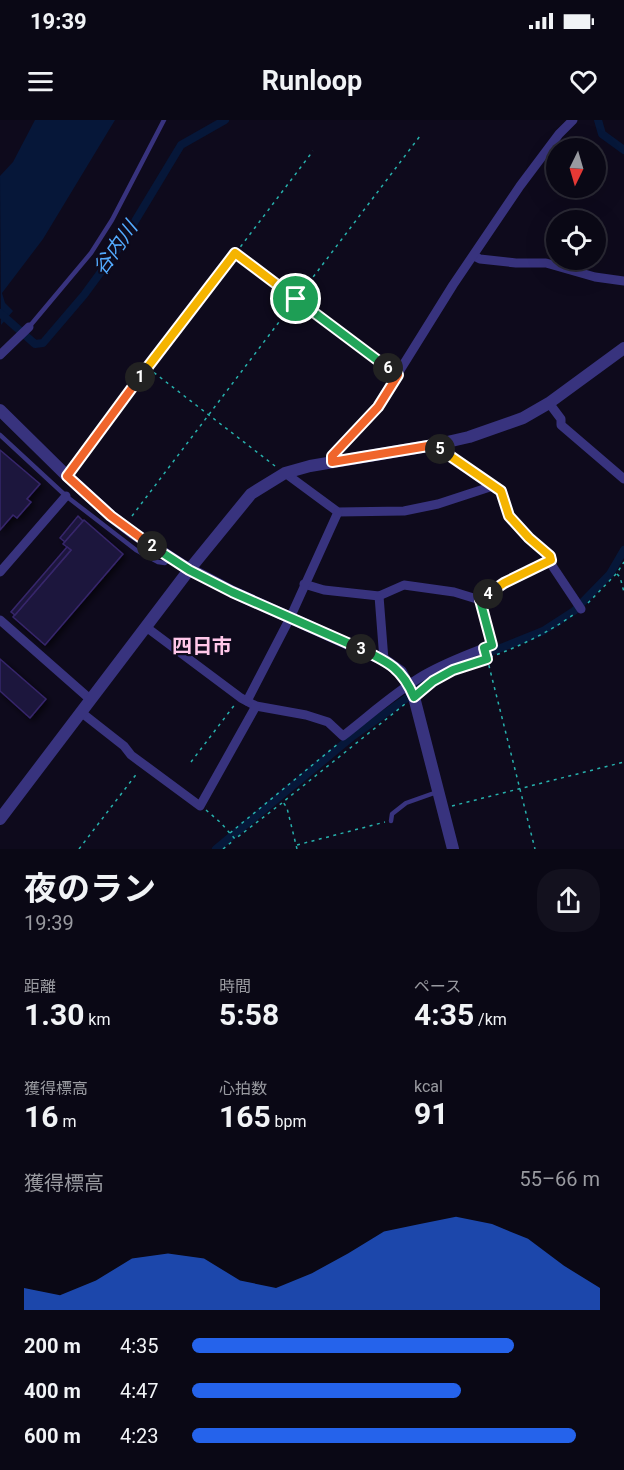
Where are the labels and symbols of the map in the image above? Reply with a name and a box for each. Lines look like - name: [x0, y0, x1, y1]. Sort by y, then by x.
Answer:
- north arrow: [546, 138, 606, 198]
- water label: 谷内川: [88, 215, 143, 279]
- pin: [270, 273, 321, 324]
- pin: 6: [373, 353, 403, 383]
- pin: 1: [125, 362, 155, 392]
- pin: 5: [425, 434, 455, 464]
- pin: 2: [137, 531, 167, 561]
- pin: 4: [473, 579, 503, 609]
- district label: 四日市: [172, 634, 232, 658]
- pin: 3: [346, 634, 376, 664]

